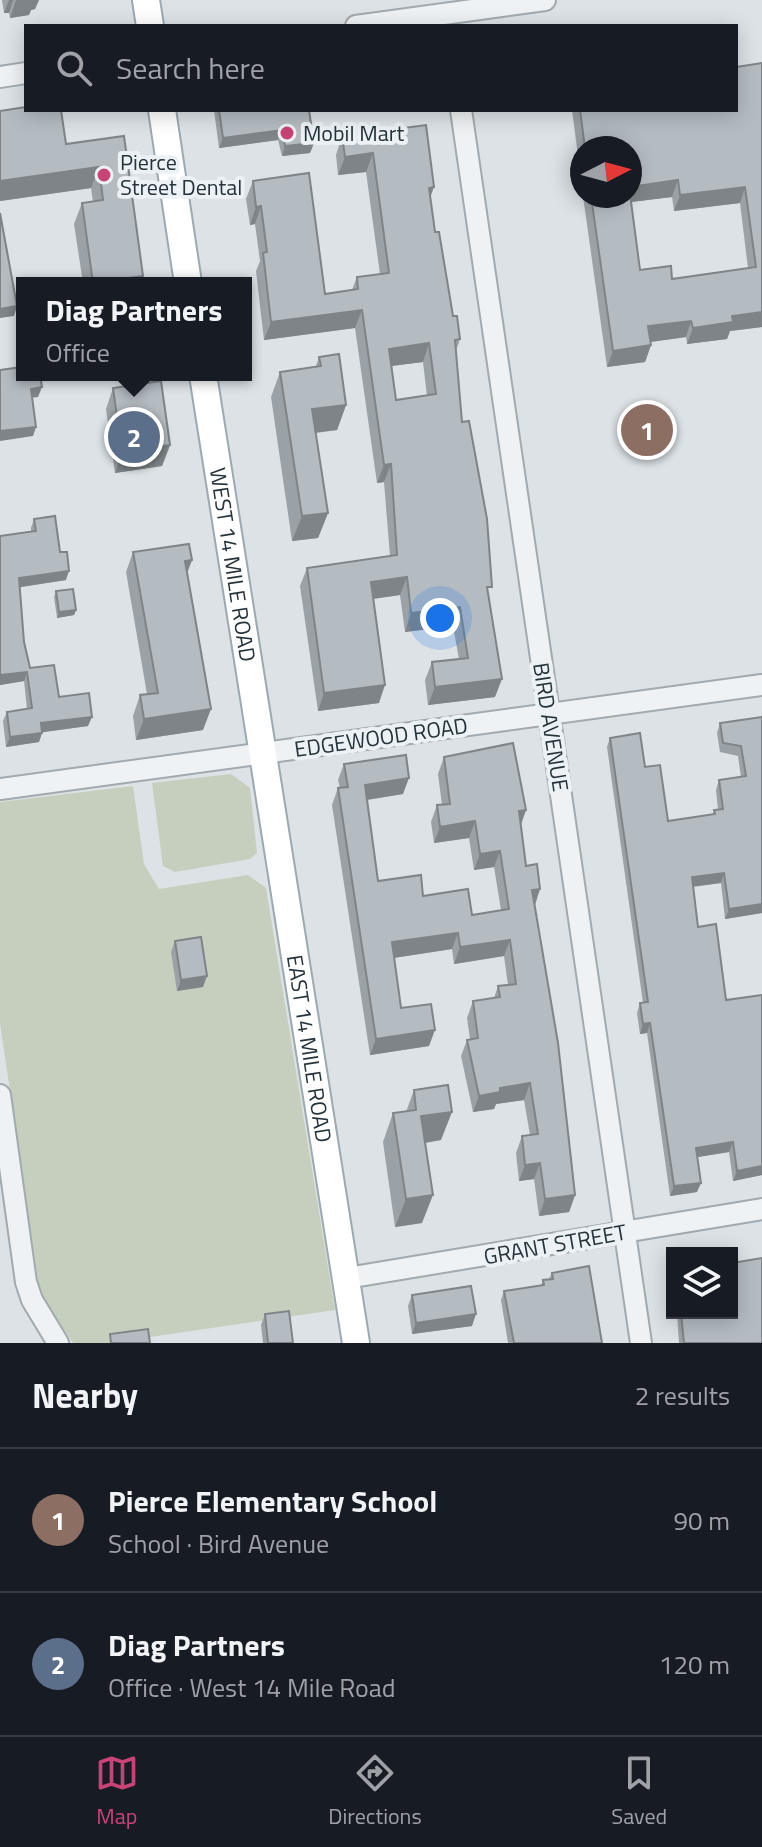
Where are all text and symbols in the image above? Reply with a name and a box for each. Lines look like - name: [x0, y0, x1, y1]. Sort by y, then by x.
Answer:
- search box: [24, 24, 738, 112]
- text: Search here: [116, 45, 265, 91]
- icon: search: [52, 46, 96, 90]
- place label: Mobil Mart: [303, 116, 404, 150]
- marker: Mobil Mart: [278, 124, 296, 142]
- north arrow: [570, 136, 642, 208]
- place label: Pierce Street Dental: [120, 145, 242, 204]
- marker: Pierce Street Dental: [95, 166, 113, 184]
- popup: [16, 277, 252, 381]
- text: Diag Partners: [46, 287, 222, 333]
- text: Office: [46, 333, 110, 372]
- pin: 1: [621, 400, 673, 460]
- pin: 2: [108, 407, 160, 467]
- street label: WEST 14 MILE ROAD: [201, 465, 265, 664]
- your location: [420, 598, 460, 638]
- street label: BIRD AVENUE: [524, 660, 578, 794]
- street label: EDGEWOOD ROAD: [292, 708, 470, 766]
- street label: EAST 14 MILE ROAD: [278, 952, 341, 1145]
- street label: GRANT STREET: [481, 1215, 629, 1273]
- map controls: [666, 1247, 738, 1319]
- button: layers: [666, 1247, 738, 1319]
- text: Nearby: [32, 1369, 138, 1421]
- text: 2 results: [635, 1376, 730, 1415]
- text: Pierce Elementary School: [108, 1478, 437, 1524]
- text: 1: [51, 1501, 65, 1540]
- text: 90 m: [673, 1501, 730, 1540]
- text: School · Bird Avenue: [108, 1524, 329, 1563]
- text: Diag Partners: [108, 1622, 285, 1668]
- text: 2: [51, 1645, 65, 1684]
- text: 120 m: [659, 1645, 730, 1684]
- text: Office · West 14 Mile Road: [108, 1668, 396, 1707]
- tab: Map: [95, 1751, 139, 1833]
- tab: Directions: [328, 1751, 422, 1833]
- tab: Saved: [611, 1751, 667, 1833]

